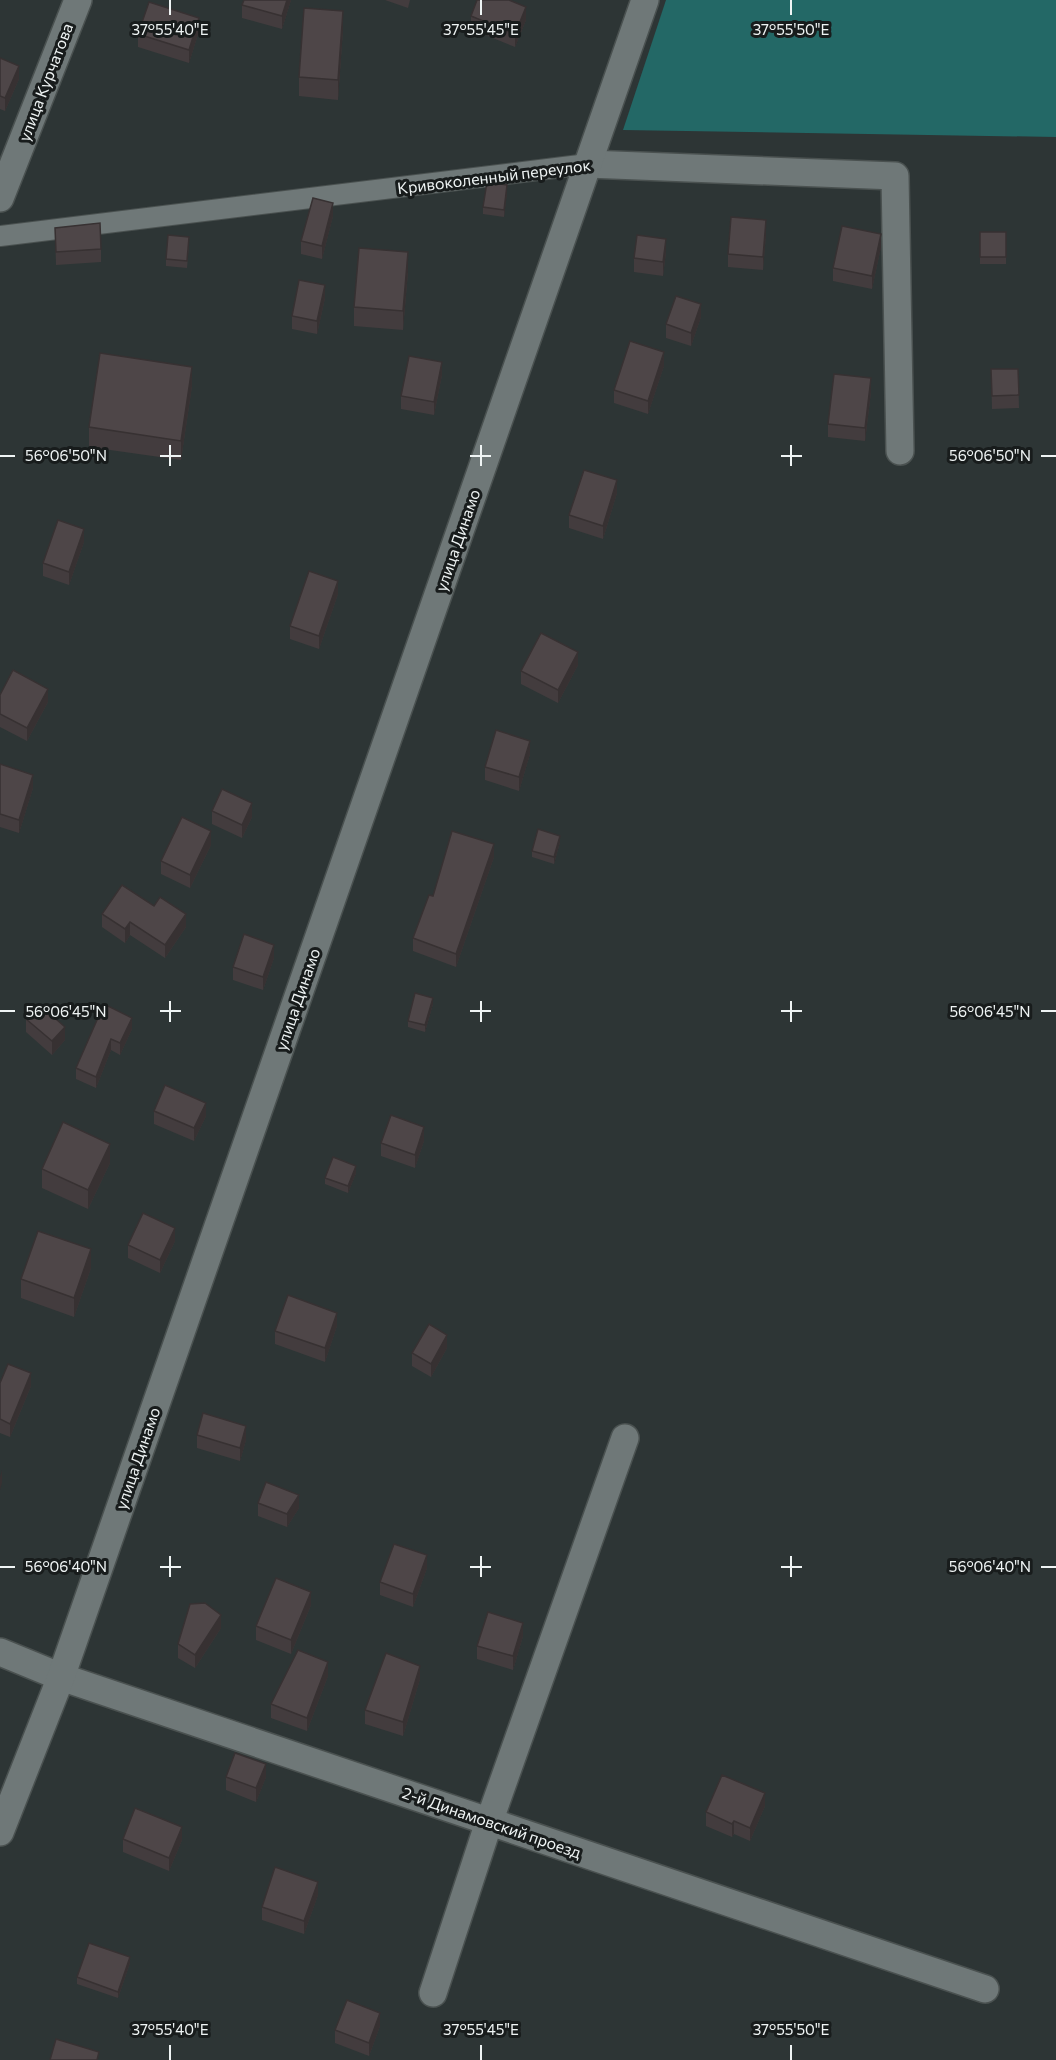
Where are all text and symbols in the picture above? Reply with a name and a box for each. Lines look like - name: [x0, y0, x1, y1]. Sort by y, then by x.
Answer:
- street label: улица Курчатова: [14, 20, 76, 144]
- text: 37°55'40"E: [131, 20, 209, 38]
- text: 37°55'45"E: [443, 20, 519, 38]
- text: 37°55'50"E: [753, 20, 829, 38]
- street label: Кривоколенный переулок: [396, 155, 592, 197]
- text: 56°06'50"N: [25, 446, 107, 464]
- text: 56°06'50"N: [949, 446, 1031, 464]
- street label: улица Динамо: [431, 486, 483, 594]
- street label: улица Динамо: [271, 945, 323, 1053]
- text: 56°06'45"N: [25, 1002, 107, 1020]
- text: 56°06'45"N: [949, 1002, 1031, 1020]
- street label: улица Динамо: [111, 1404, 163, 1512]
- text: 56°06'40"N: [25, 1557, 107, 1575]
- text: 56°06'40"N: [949, 1557, 1031, 1575]
- street label: 2-й Динамовский проезд: [400, 1782, 585, 1862]
- text: 37°55'40"E: [131, 2020, 209, 2038]
- text: 37°55'45"E: [443, 2020, 519, 2038]
- text: 37°55'50"E: [753, 2020, 829, 2038]

